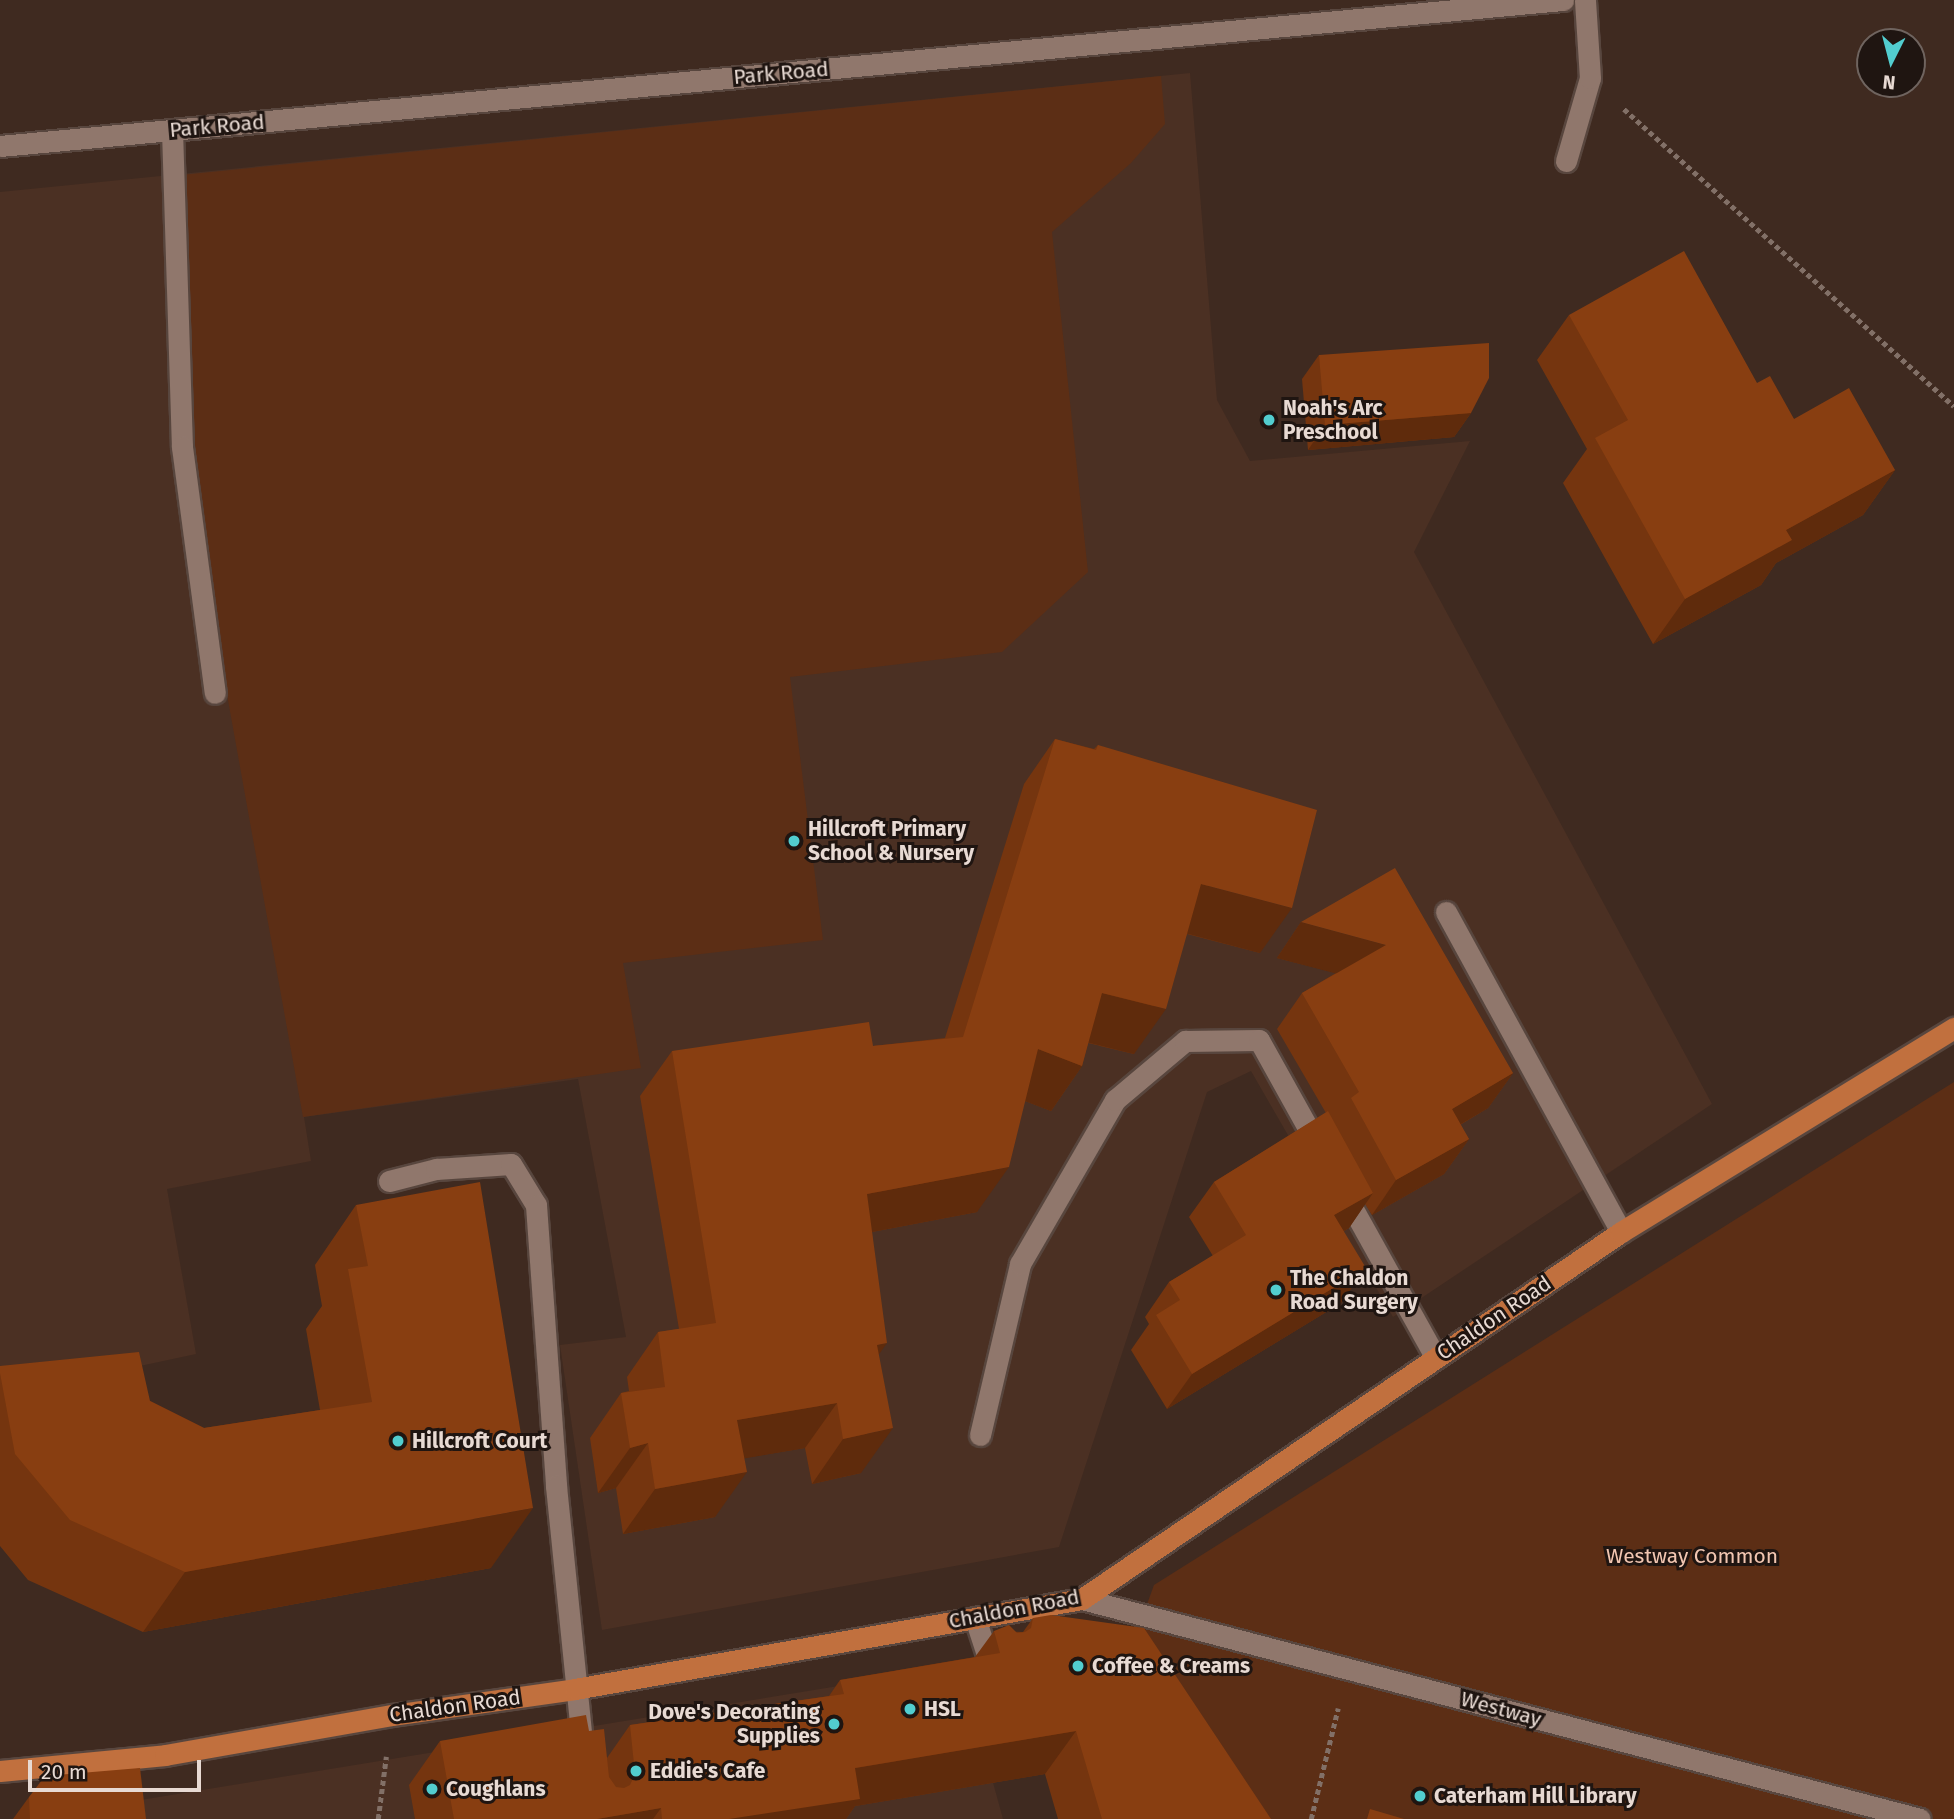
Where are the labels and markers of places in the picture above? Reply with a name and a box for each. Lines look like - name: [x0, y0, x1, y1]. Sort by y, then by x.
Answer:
- place label: Noah's Arc Preschool: [1283, 395, 1383, 445]
- marker: Noah's Arc Preschool: [1261, 412, 1277, 428]
- place label: Hillcroft Primary School & Nursery: [808, 816, 974, 866]
- marker: Hillcroft Primary School & Nursery: [786, 833, 802, 849]
- place label: The Chaldon Road Surgery: [1290, 1265, 1418, 1315]
- marker: The Chaldon Road Surgery: [1268, 1282, 1284, 1298]
- place label: Hillcroft Court: [412, 1428, 547, 1454]
- marker: Hillcroft Court: [390, 1433, 406, 1449]
- place label: Coffee & Creams: [1092, 1653, 1250, 1679]
- marker: Coffee & Creams: [1070, 1658, 1086, 1674]
- place label: HSL: [924, 1696, 961, 1722]
- place label: Dove's Decorating Supplies: [648, 1699, 820, 1749]
- marker: HSL: [902, 1701, 918, 1717]
- marker: Dove's Decorating Supplies: [826, 1716, 842, 1732]
- place label: Eddie's Cafe: [650, 1758, 765, 1784]
- marker: Eddie's Cafe: [628, 1763, 644, 1779]
- place label: Coughlans: [446, 1776, 546, 1802]
- marker: Coughlans: [424, 1781, 440, 1797]
- place label: Caterham Hill Library: [1434, 1783, 1637, 1809]
- marker: Caterham Hill Library: [1412, 1788, 1428, 1804]

